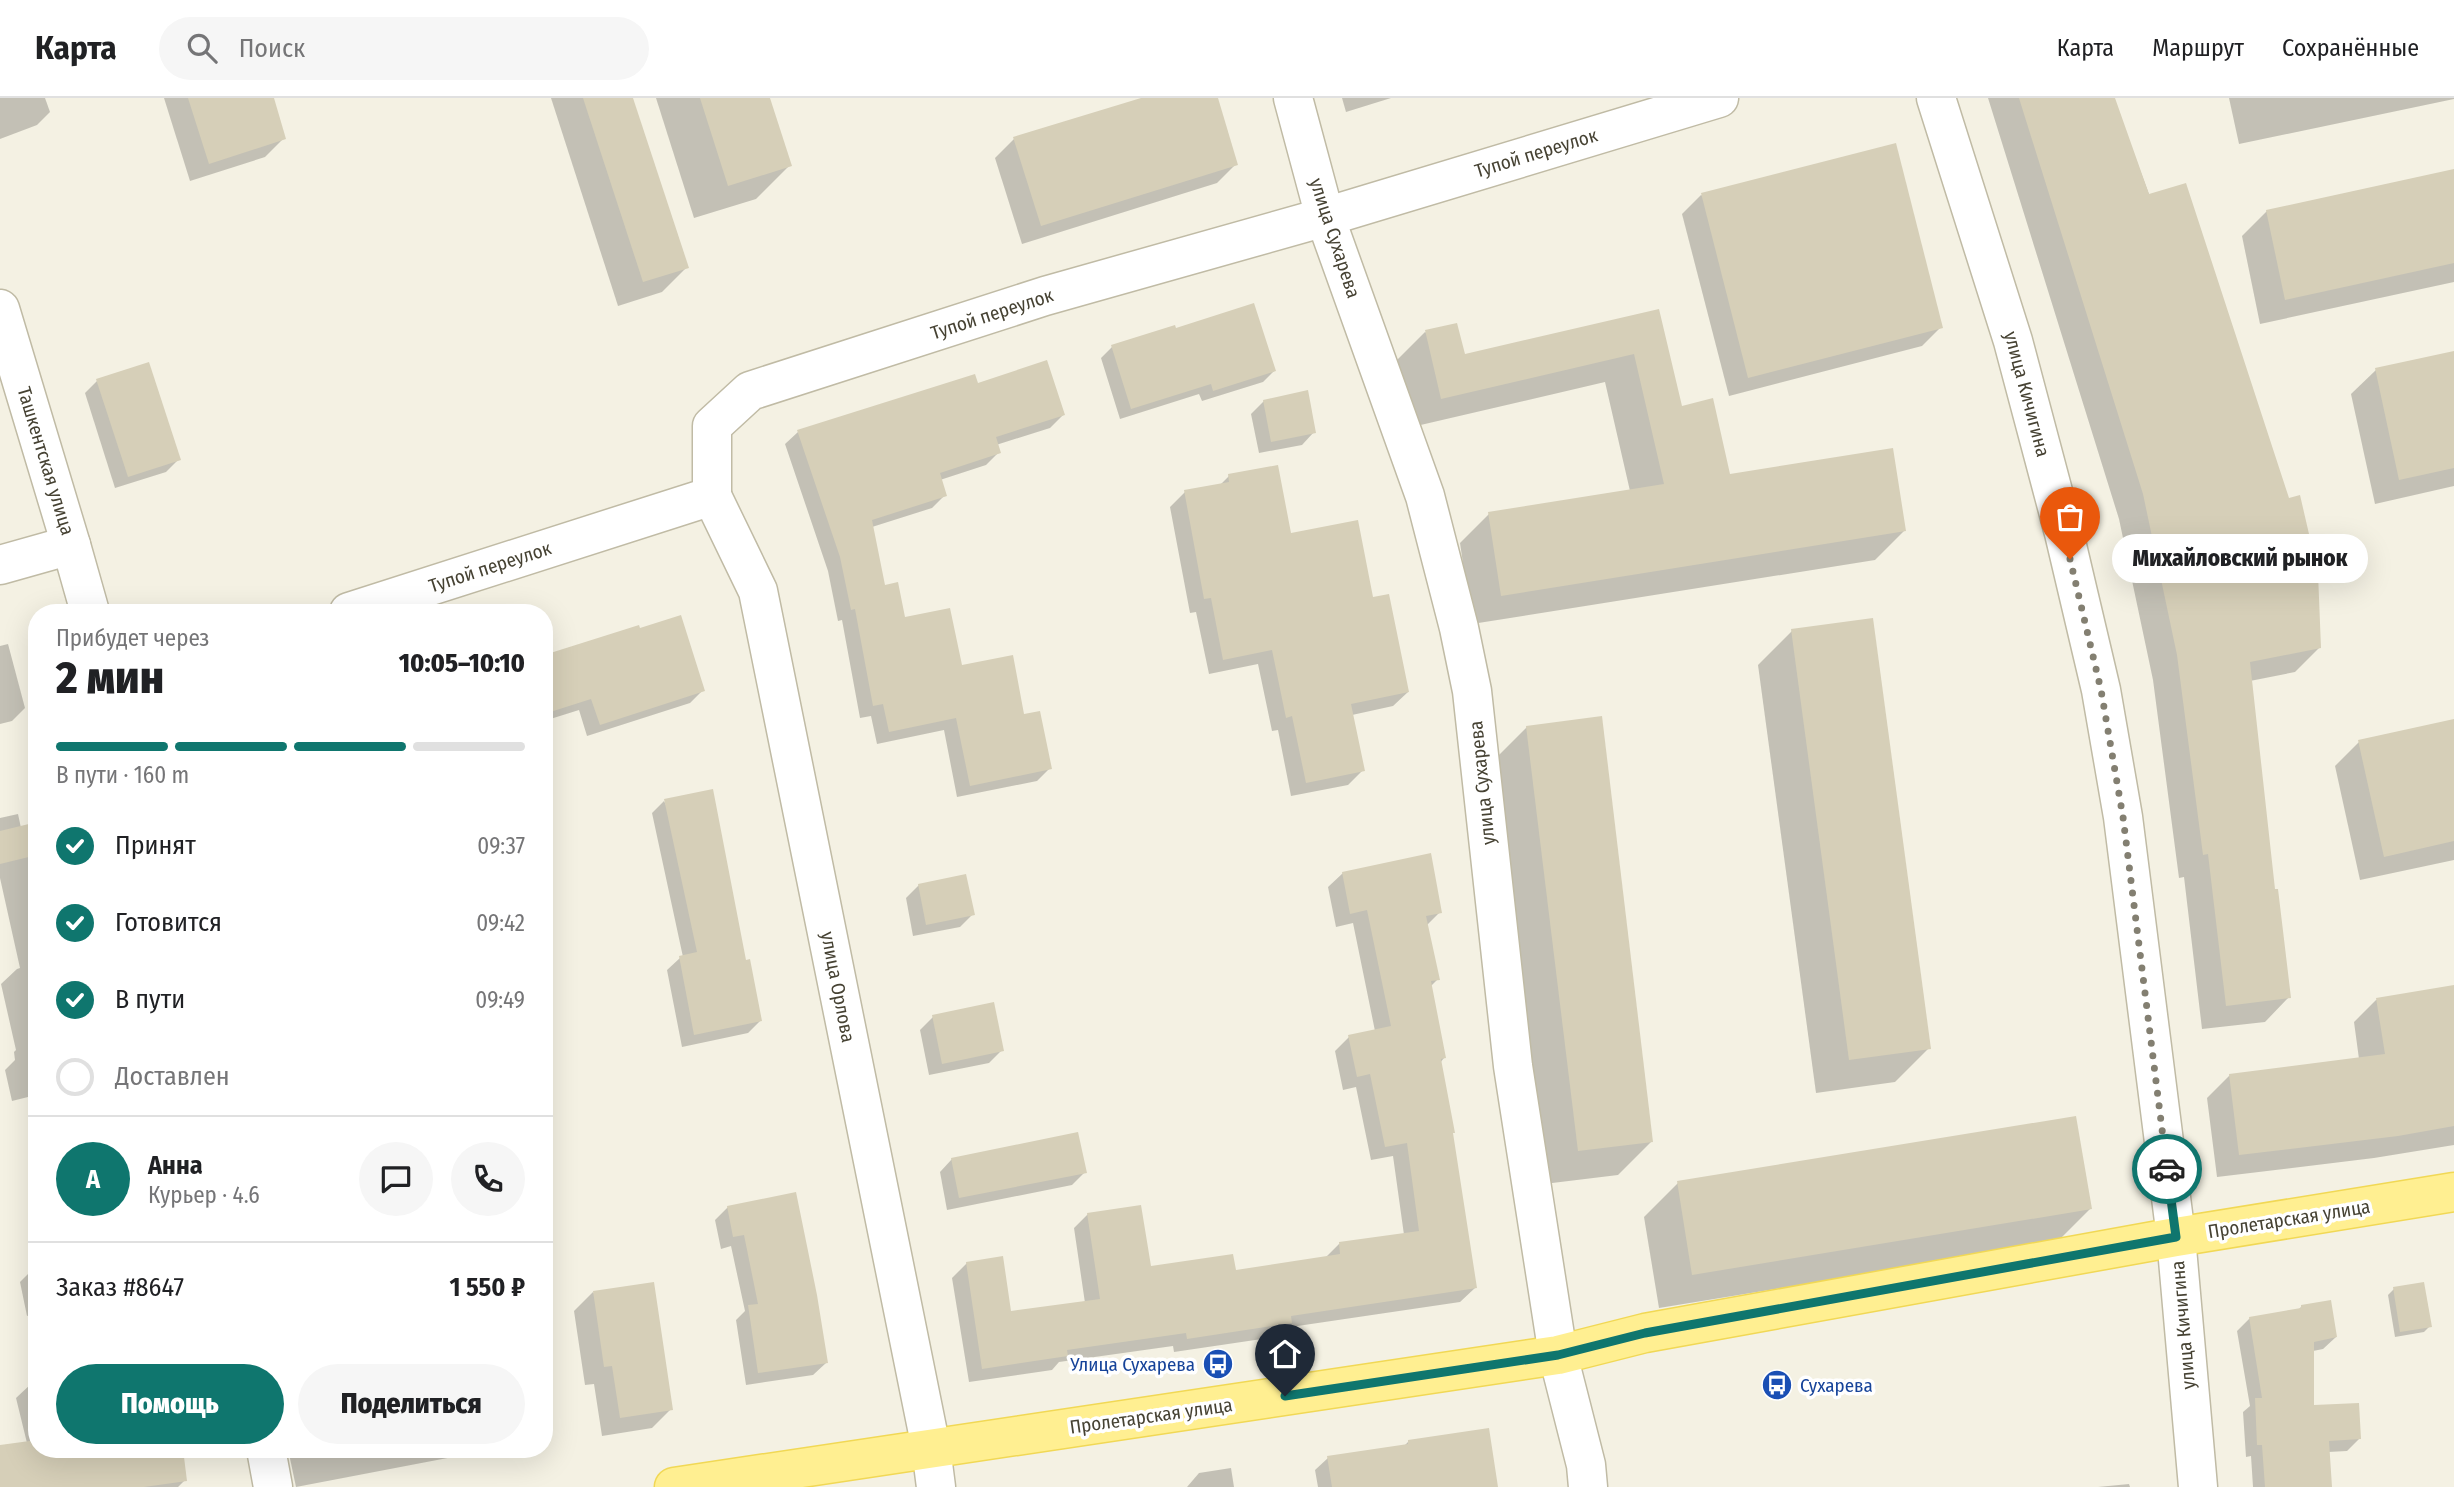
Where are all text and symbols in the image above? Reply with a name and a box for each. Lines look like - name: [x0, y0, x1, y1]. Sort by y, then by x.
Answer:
- search box: [159, 17, 649, 80]
- text: Карта: [35, 28, 117, 68]
- icon: search: [183, 29, 221, 67]
- text: Поиск: [239, 33, 305, 64]
- text: Карта: [2057, 34, 2114, 62]
- text: Маршрут: [2152, 34, 2244, 62]
- text: Сохранённые: [2282, 34, 2419, 62]
- street label: Тупой переулок: [1472, 123, 1600, 183]
- street label: улица Сухарева: [1305, 175, 1365, 301]
- street label: Тупой переулок: [928, 283, 1056, 345]
- street label: улица Кичигина: [1999, 329, 2055, 459]
- street label: Ташкентская улица: [13, 384, 79, 538]
- pin: [2040, 487, 2100, 559]
- icon: bag: [2051, 498, 2089, 536]
- callout: Михайловский рынок: [2112, 534, 2368, 584]
- street label: Тупой переулок: [426, 536, 554, 598]
- text: Михайловский рынок: [2133, 544, 2347, 572]
- text: Прибудет через: [56, 624, 209, 652]
- text: 10:05–10:10: [399, 648, 525, 679]
- text: 2 мин: [56, 650, 164, 705]
- street label: улица Сухарева: [1464, 720, 1500, 846]
- text: В пути · 160 m: [56, 761, 189, 789]
- icon: check: [56, 827, 94, 865]
- text: Принят: [115, 830, 196, 861]
- text: 09:37: [477, 832, 525, 860]
- icon: check: [56, 904, 94, 942]
- text: Готовится: [115, 907, 222, 938]
- text: 09:42: [476, 909, 525, 937]
- street label: улица Орлова: [816, 930, 860, 1044]
- icon: check: [56, 981, 94, 1019]
- text: В пути: [115, 984, 185, 1015]
- text: 09:49: [475, 986, 525, 1014]
- text: Доставлен: [115, 1061, 230, 1092]
- courier: [2132, 1134, 2202, 1204]
- button: chat: [359, 1142, 433, 1216]
- button: phone: [451, 1142, 525, 1216]
- text: Анна: [148, 1150, 203, 1181]
- icon: car: [2148, 1150, 2186, 1188]
- text: А: [86, 1164, 100, 1195]
- text: Курьер · 4.6: [148, 1181, 260, 1209]
- street label: Пролетарская улица: [2206, 1195, 2372, 1243]
- street label: улица Кичигина: [2166, 1260, 2200, 1390]
- text: Заказ #8647: [56, 1272, 184, 1303]
- text: 1 550 ₽: [450, 1272, 525, 1303]
- pin: [1255, 1324, 1315, 1396]
- icon: home: [1266, 1335, 1304, 1373]
- bus stop icon: Улица Сухарева: [1201, 1347, 1235, 1381]
- place label: Улица Сухарева: [1069, 1353, 1195, 1376]
- button: Помощь: [56, 1364, 284, 1444]
- button: Поделиться: [298, 1364, 525, 1444]
- bus stop icon: Сухарева: [1760, 1368, 1794, 1402]
- place label: Сухарева: [1800, 1374, 1873, 1397]
- street label: Пролетарская улица: [1068, 1393, 1234, 1439]

